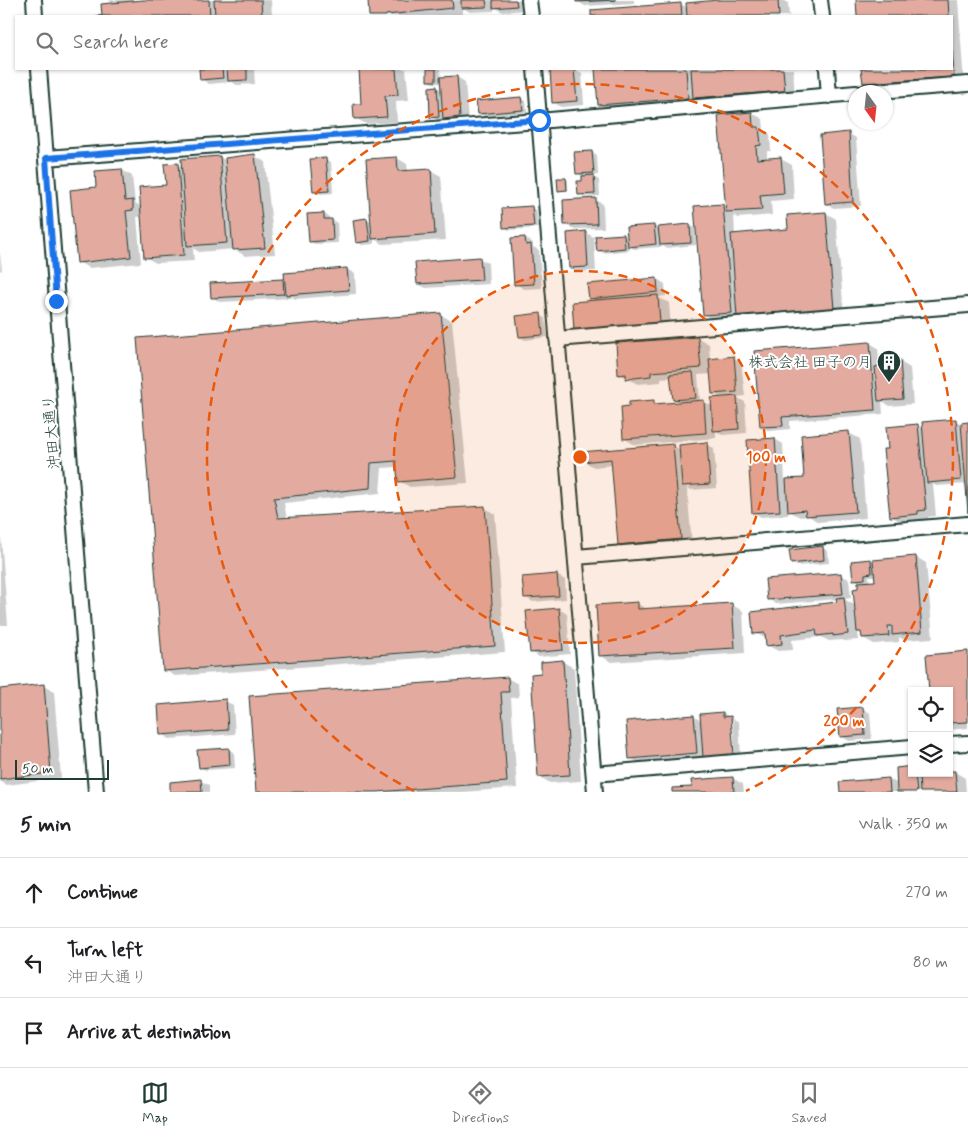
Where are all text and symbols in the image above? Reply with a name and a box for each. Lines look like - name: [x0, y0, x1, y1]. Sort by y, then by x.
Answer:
- search box: [15, 15, 953, 70]
- icon: search: [33, 29, 61, 57]
- text: Search here: [73, 30, 169, 55]
- north arrow: [848, 85, 893, 130]
- route start: [528, 109, 551, 132]
- route end: [45, 290, 68, 313]
- building icon: 株式会社 田子の月: [876, 349, 902, 383]
- place label: 株式会社 田子の月: [748, 353, 872, 373]
- street label: 沖田大通り: [39, 394, 65, 470]
- centre of rings: [571, 448, 589, 466]
- text: 100 m: [746, 448, 786, 468]
- map controls: [908, 687, 953, 777]
- button: locate: [908, 687, 953, 732]
- text: 200 m: [824, 712, 865, 732]
- button: layers: [908, 732, 953, 777]
- scale bar: [15, 757, 109, 780]
- text: 50 m: [22, 760, 53, 778]
- text: 5 min: [20, 811, 72, 839]
- text: Walk · 350 m: [859, 814, 948, 835]
- icon: ahead: [20, 879, 48, 907]
- text: Continue: [67, 880, 138, 905]
- text: 270 m: [905, 882, 948, 903]
- text: Turn left: [67, 938, 143, 963]
- icon: left: [20, 949, 48, 977]
- text: 80 m: [913, 952, 948, 973]
- text: 沖田大通り: [67, 967, 147, 988]
- icon: arrive: [20, 1019, 48, 1047]
- text: Arrive at destination: [67, 1020, 231, 1045]
- tab: Map: [141, 1079, 169, 1127]
- tab: Directions: [452, 1079, 509, 1127]
- tab: Saved: [791, 1079, 827, 1127]

